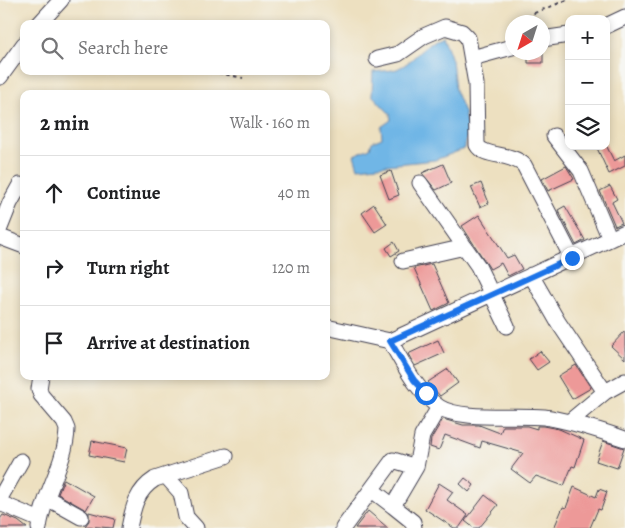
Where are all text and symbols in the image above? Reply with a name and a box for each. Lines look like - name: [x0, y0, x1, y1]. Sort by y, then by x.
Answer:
- north arrow: [505, 15, 550, 60]
- map controls: [565, 15, 610, 150]
- button: +: [565, 15, 610, 60]
- search box: [20, 20, 330, 75]
- icon: search: [38, 34, 66, 62]
- text: Search here: [78, 35, 168, 61]
- button: −: [565, 60, 610, 105]
- button: layers: [565, 105, 610, 150]
- text: 2 min: [40, 109, 89, 137]
- text: Walk · 160 m: [230, 112, 310, 134]
- icon: ahead: [40, 179, 68, 207]
- text: Continue: [87, 180, 161, 206]
- text: 40 m: [278, 182, 310, 204]
- route end: [561, 247, 584, 270]
- icon: right: [40, 254, 68, 282]
- text: Turn right: [87, 255, 169, 281]
- text: 120 m: [272, 257, 310, 279]
- icon: arrive: [40, 329, 68, 357]
- text: Arrive at destination: [87, 330, 250, 356]
- route start: [415, 382, 438, 405]

